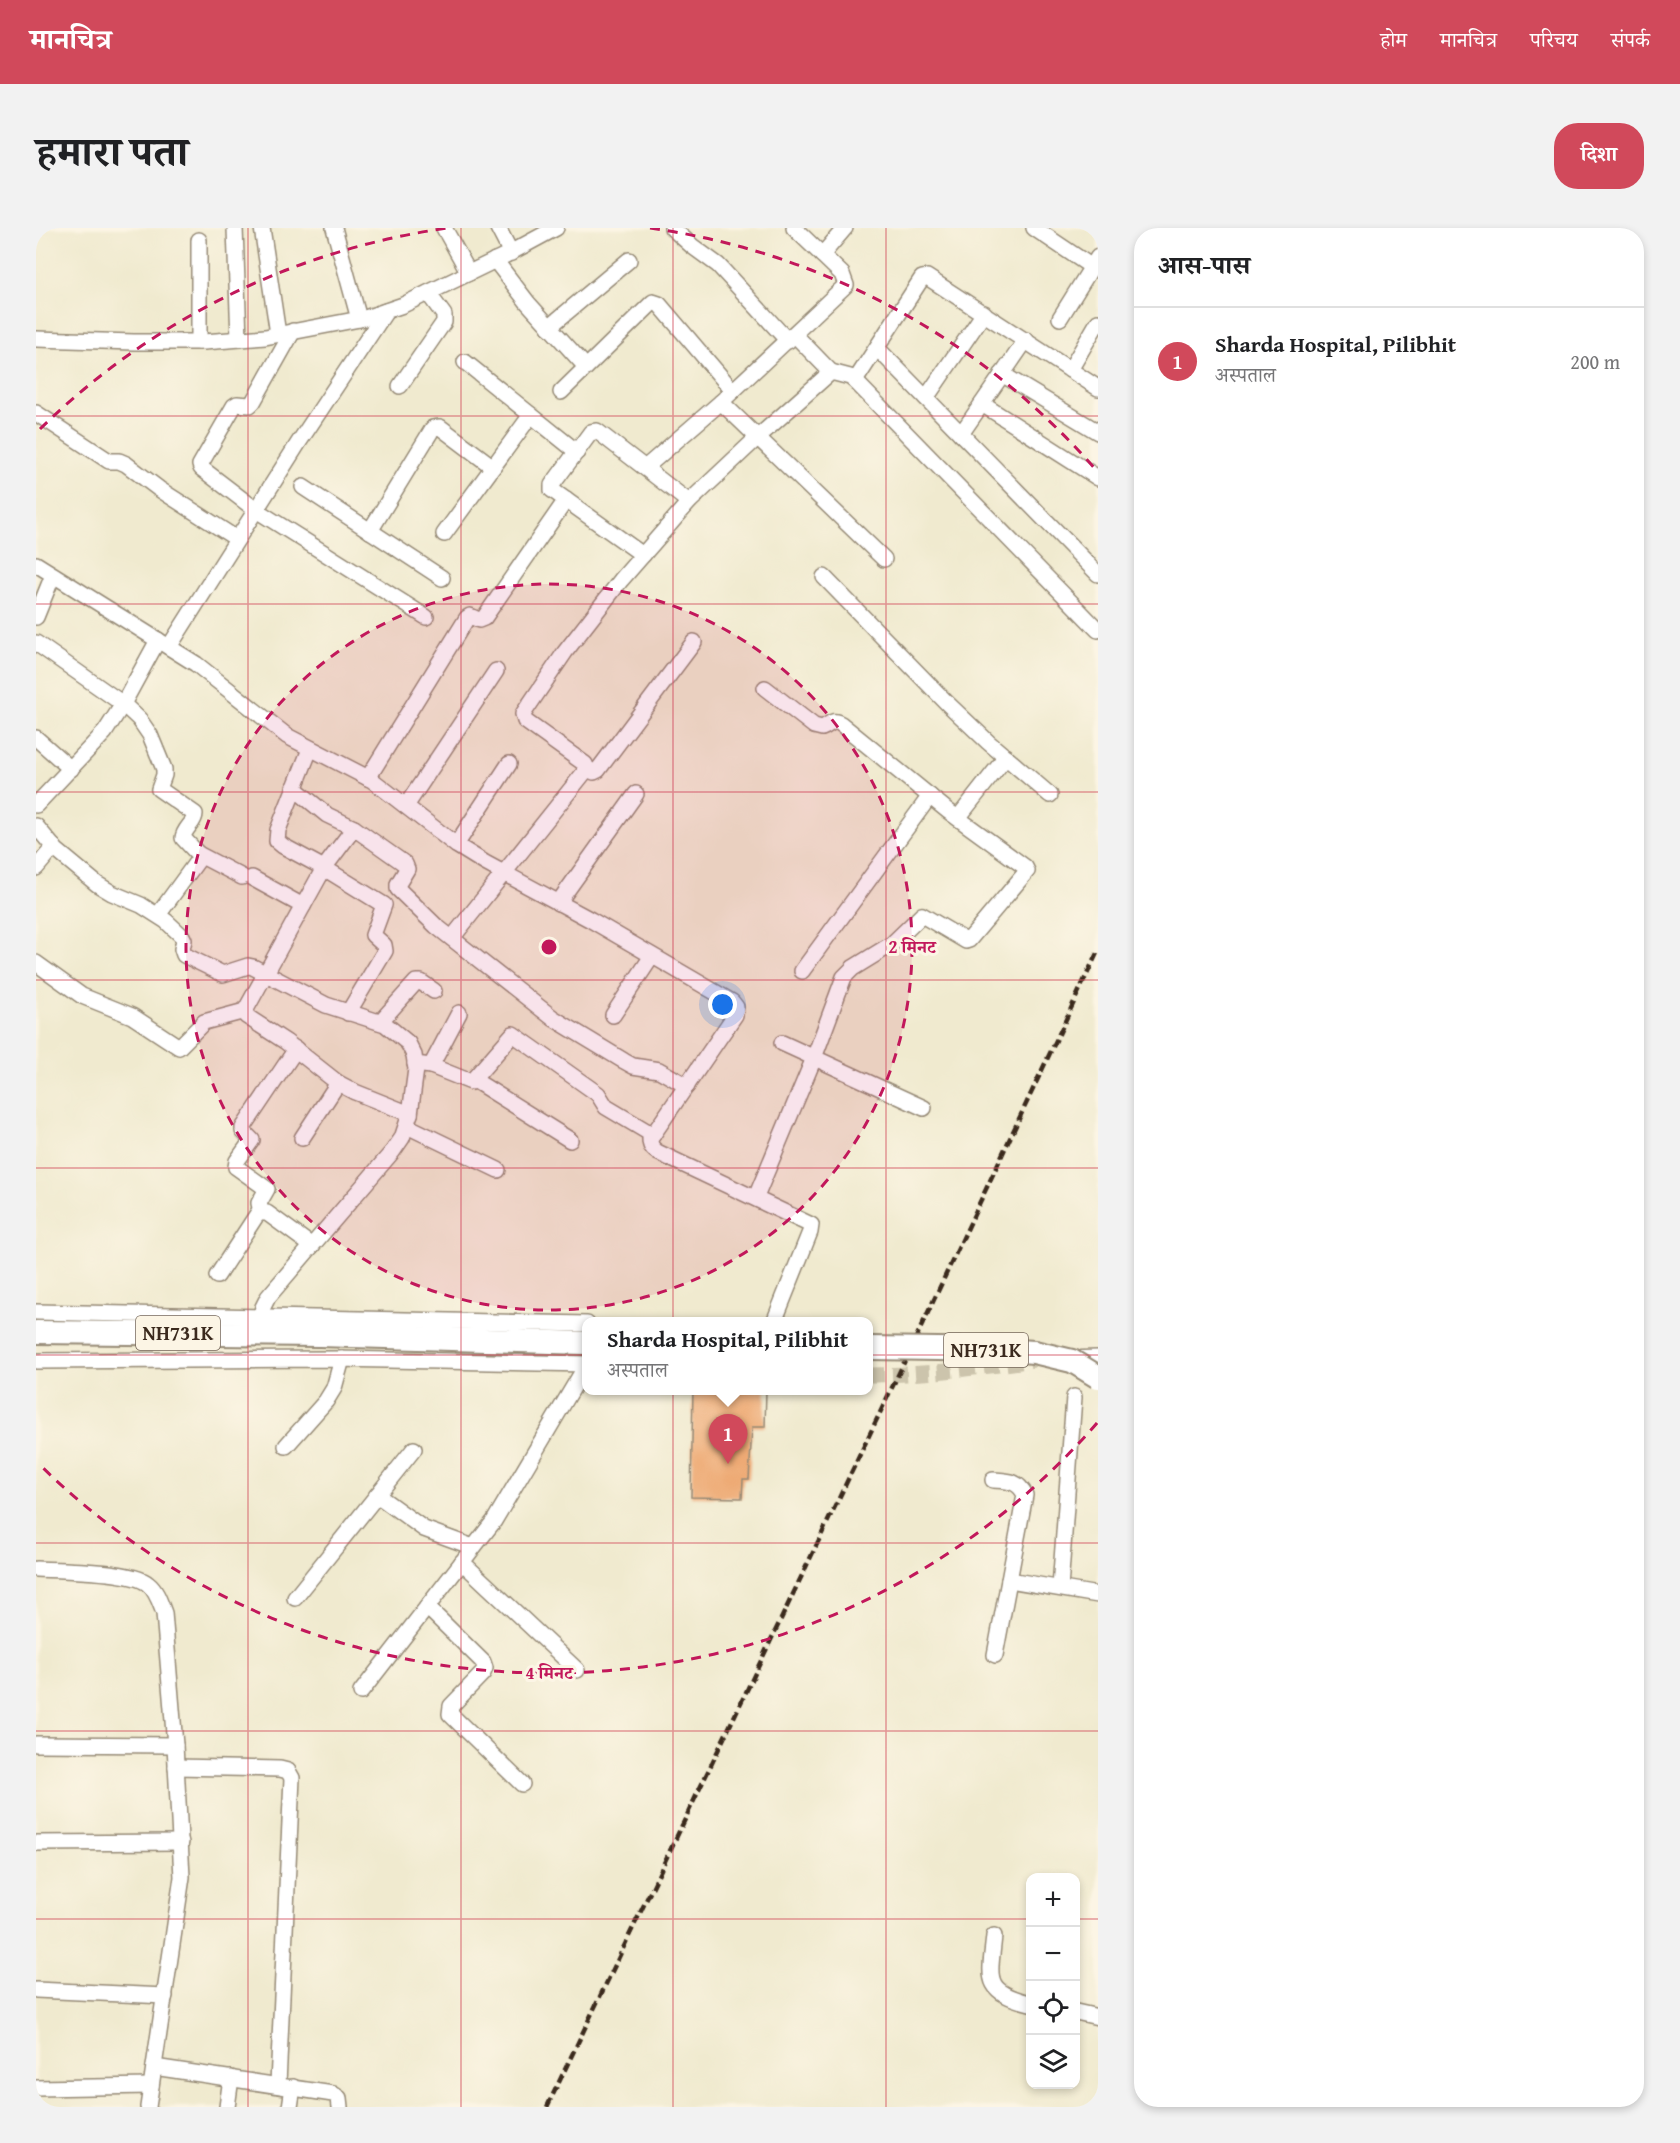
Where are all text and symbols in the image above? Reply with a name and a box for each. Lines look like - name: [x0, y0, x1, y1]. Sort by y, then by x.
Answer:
- text: मानचित्र: [30, 18, 112, 59]
- text: होम: [1380, 24, 1407, 55]
- text: मानचित्र: [1440, 24, 1497, 55]
- text: परिचय: [1530, 24, 1578, 55]
- text: संपर्क: [1611, 24, 1650, 55]
- text: हमारा पता: [36, 120, 188, 181]
- button: दिशा: [1554, 123, 1644, 189]
- text: आस-पास: [1158, 245, 1250, 284]
- text: Sharda Hospital, Pilibhit: [1215, 328, 1456, 360]
- text: 1: [1172, 347, 1183, 376]
- text: 200 m: [1570, 347, 1620, 376]
- text: अस्पताल: [1215, 360, 1276, 389]
- text: 2 मिनट: [888, 933, 937, 960]
- centre of rings: [539, 937, 559, 957]
- your location: [708, 990, 737, 1019]
- road number: NH731K: [136, 1316, 220, 1350]
- popup: [582, 1317, 873, 1395]
- text: Sharda Hospital, Pilibhit: [607, 1323, 848, 1355]
- road number: NH731K: [944, 1333, 1028, 1367]
- text: अस्पताल: [607, 1355, 668, 1384]
- pin: 1: [708, 1414, 748, 1464]
- text: 4 मिनट: [525, 1659, 574, 1686]
- map controls: [1026, 1873, 1080, 2089]
- button: +: [1026, 1873, 1080, 1927]
- button: −: [1026, 1927, 1080, 1981]
- button: locate: [1026, 1981, 1080, 2035]
- button: layers: [1026, 2035, 1080, 2089]

